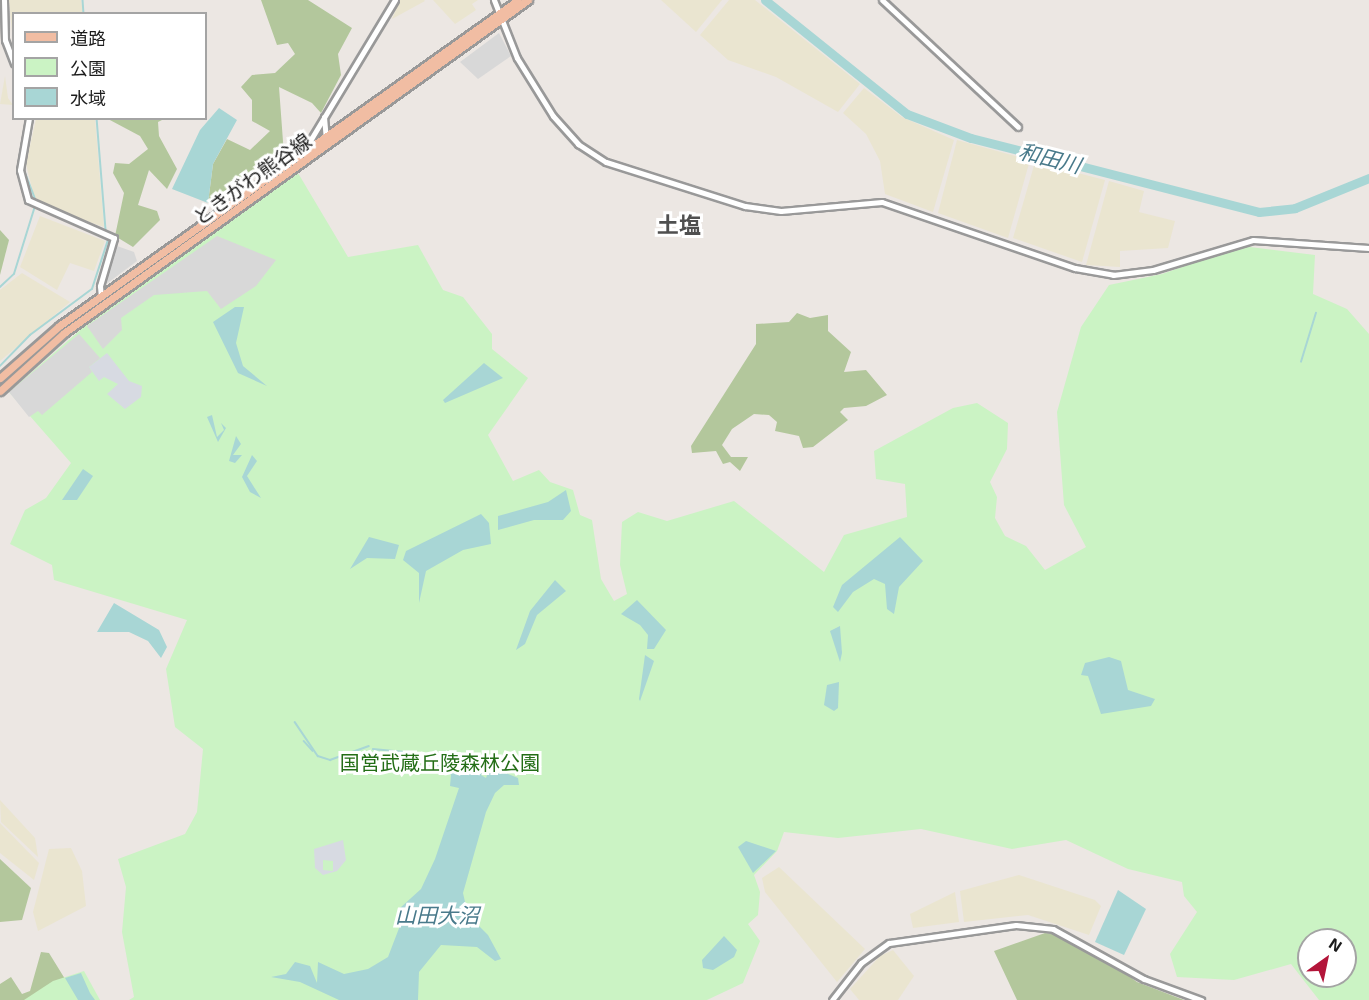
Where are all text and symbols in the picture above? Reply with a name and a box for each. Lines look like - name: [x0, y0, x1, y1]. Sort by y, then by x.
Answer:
- legend: [12, 12, 207, 120]
- text: 道路: [70, 27, 106, 49]
- text: 公園: [70, 57, 106, 79]
- text: 水域: [70, 87, 106, 109]
- street label: ときがわ熊谷線: [188, 128, 316, 230]
- water label: 和田川: [1016, 138, 1084, 178]
- district label: 土塩: [657, 212, 701, 238]
- park label: 国営武蔵丘陵森林公園: [340, 750, 540, 774]
- water label: 山田大沼: [395, 902, 479, 928]
- north arrow: [1297, 928, 1357, 988]
- text: N: [1326, 933, 1346, 955]

